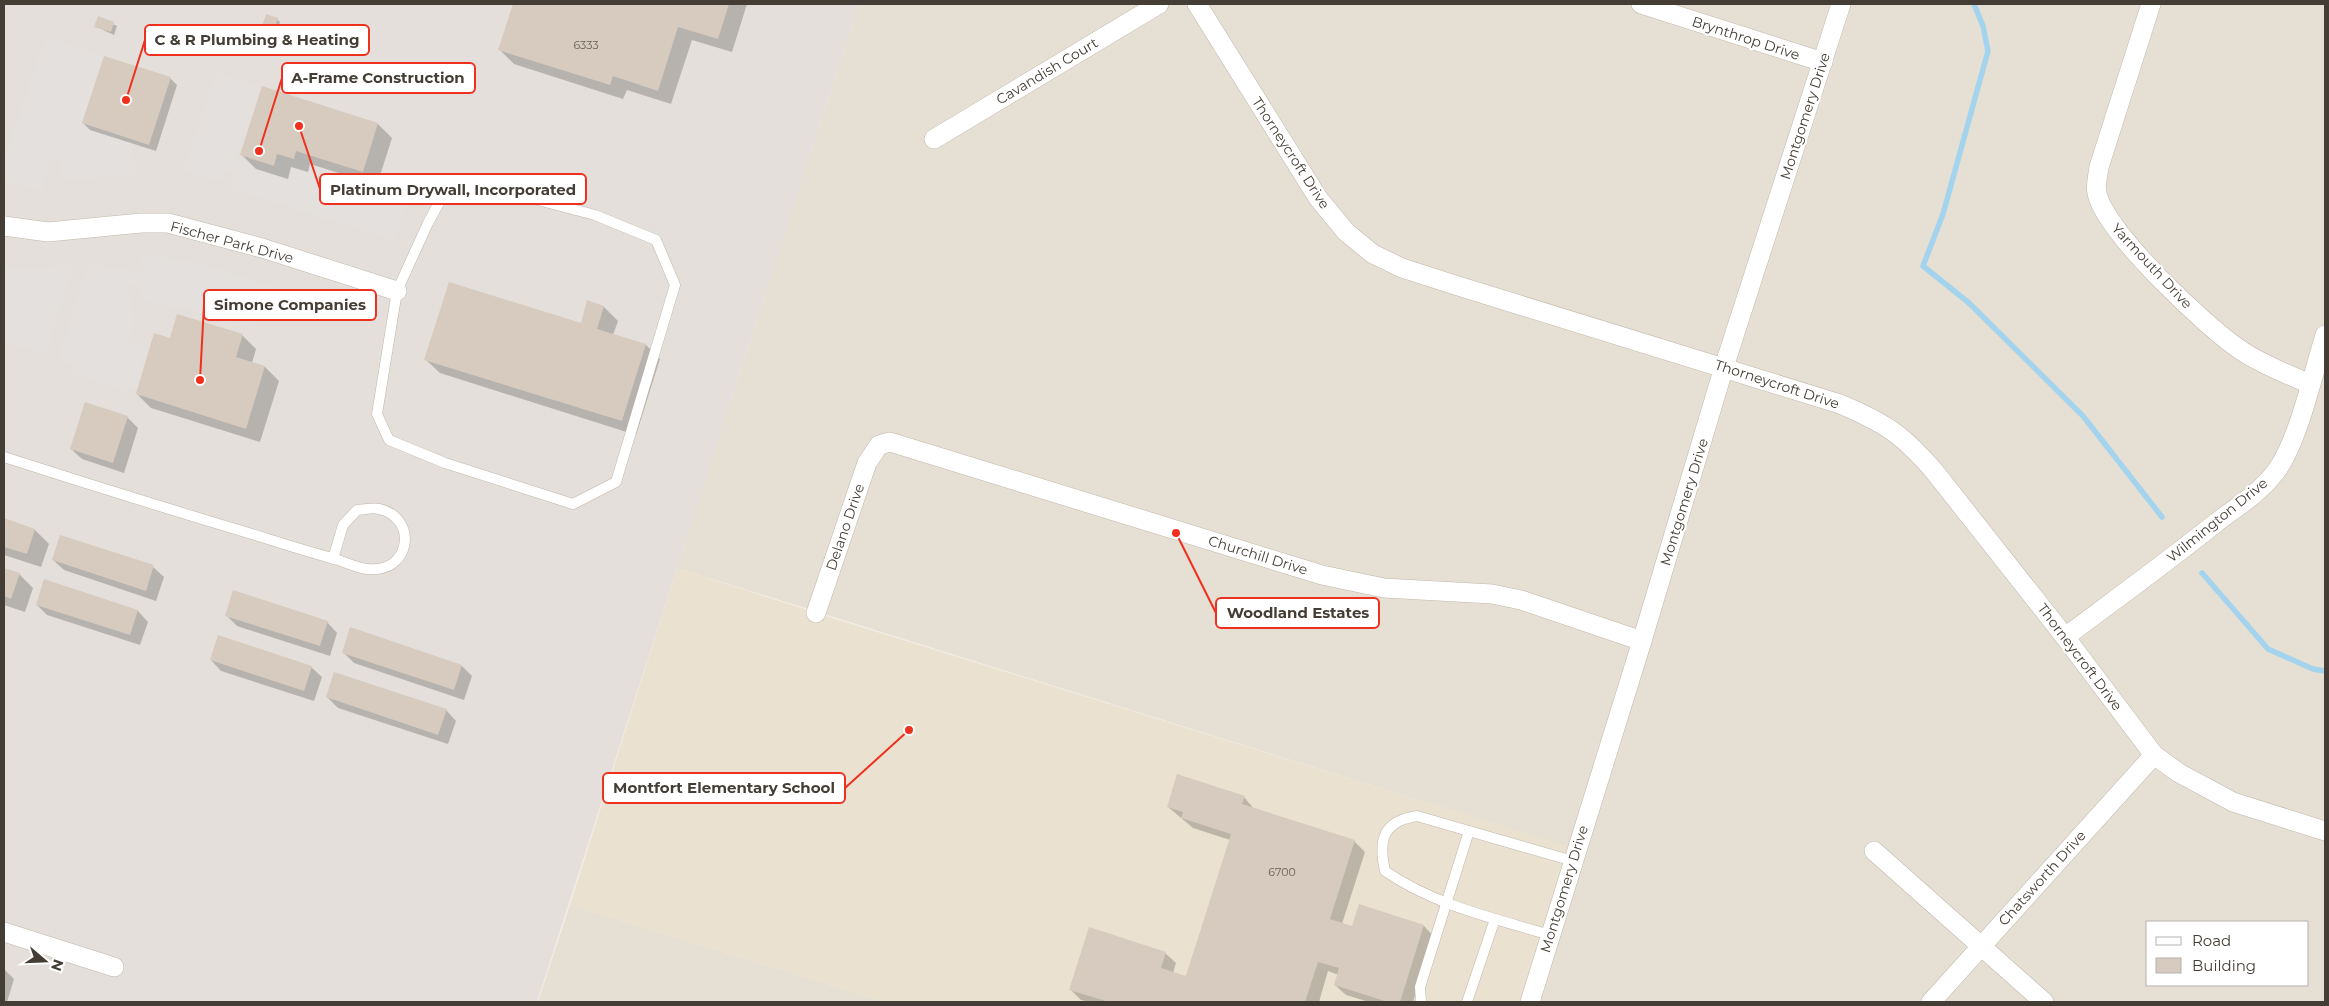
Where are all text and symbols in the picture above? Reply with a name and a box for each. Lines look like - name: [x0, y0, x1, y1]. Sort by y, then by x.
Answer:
- street label: Brynthrop Drive: [1690, 12, 1802, 64]
- callout: C & R Plumbing & Heating: [145, 25, 369, 55]
- text: C & R Plumbing & Heating: [155, 30, 359, 49]
- street label: Cavandish Court: [993, 33, 1101, 108]
- house number: 6333: [573, 38, 599, 52]
- street label: Montgomery Drive: [1776, 50, 1834, 182]
- callout: A-Frame Construction: [282, 63, 475, 93]
- text: A-Frame Construction: [290, 68, 465, 87]
- street label: Thorneycroft Drive: [1248, 94, 1334, 212]
- callout: Platinum Drywall, Incorporated: [320, 174, 586, 204]
- text: Platinum Drywall, Incorporated: [330, 180, 576, 199]
- street label: Fischer Park Drive: [168, 217, 296, 267]
- street label: Yarmouth Drive: [2108, 220, 2196, 312]
- callout: Simone Companies: [204, 290, 376, 320]
- text: Simone Companies: [214, 295, 366, 314]
- street label: Thorneycroft Drive: [1712, 355, 1842, 413]
- street label: Montgomery Drive: [1656, 436, 1712, 568]
- street label: Wilmington Drive: [2163, 474, 2271, 566]
- street label: Delano Drive: [822, 481, 868, 573]
- street label: Churchill Drive: [1206, 531, 1310, 579]
- callout: Woodland Estates: [1216, 598, 1379, 628]
- street label: Thorneycroft Drive: [2034, 600, 2126, 714]
- text: Woodland Estates: [1227, 603, 1369, 622]
- callout: Montfort Elementary School: [603, 773, 845, 803]
- text: Montfort Elementary School: [613, 778, 835, 797]
- street label: Montgomery Drive: [1536, 823, 1592, 955]
- street label: Chatsworth Drive: [1994, 827, 2090, 929]
- house number: 6700: [1268, 865, 1296, 879]
- legend: [2146, 921, 2309, 986]
- text: Road: [2192, 931, 2231, 950]
- north arrow: [20, 936, 70, 986]
- text: Building: [2192, 956, 2256, 975]
- text: N: [47, 957, 68, 974]

